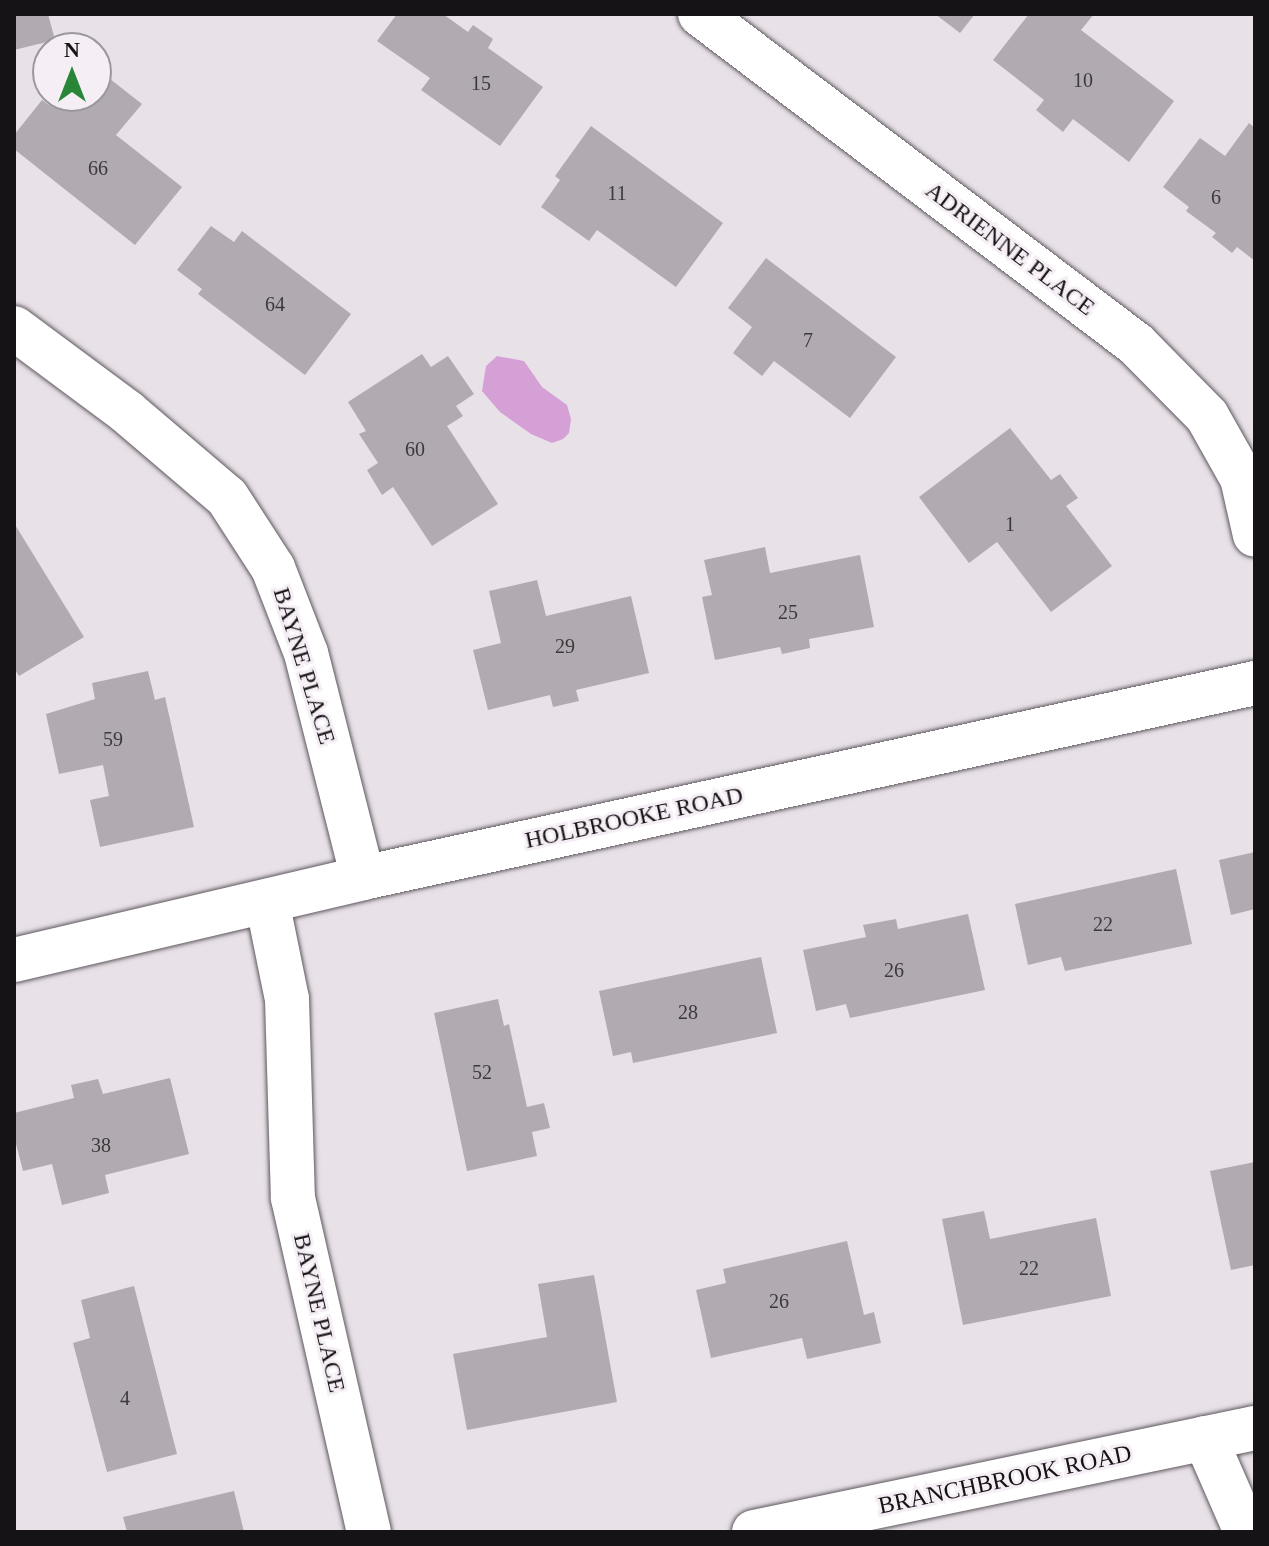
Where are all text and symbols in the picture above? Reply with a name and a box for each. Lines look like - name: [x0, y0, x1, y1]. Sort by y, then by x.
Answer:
- north arrow: [32, 32, 112, 112]
- text: N: [64, 37, 80, 62]
- house number: 10: [1073, 68, 1093, 92]
- house number: 15: [471, 71, 491, 95]
- house number: 66: [88, 156, 108, 180]
- street label: ADRIENNE PLACE: [920, 176, 1100, 322]
- house number: 11: [607, 181, 627, 205]
- house number: 6: [1211, 185, 1221, 209]
- house number: 64: [265, 292, 285, 316]
- house number: 7: [803, 328, 813, 352]
- house number: 60: [405, 437, 425, 461]
- house number: 1: [1005, 512, 1015, 536]
- street label: BAYNE PLACE: [266, 584, 342, 748]
- house number: 25: [778, 600, 798, 624]
- house number: 29: [555, 634, 575, 658]
- house number: 59: [103, 727, 123, 751]
- street label: HOLBROOKE ROAD: [522, 781, 746, 855]
- house number: 22: [1093, 912, 1113, 936]
- house number: 26: [884, 958, 904, 982]
- house number: 28: [678, 1000, 698, 1024]
- house number: 52: [472, 1060, 492, 1084]
- house number: 38: [91, 1133, 111, 1157]
- street label: BAYNE PLACE: [287, 1231, 351, 1395]
- house number: 22: [1019, 1256, 1039, 1280]
- house number: 26: [769, 1289, 789, 1313]
- house number: 4: [120, 1386, 130, 1410]
- street label: BRANCHBROOK ROAD: [876, 1439, 1134, 1521]

